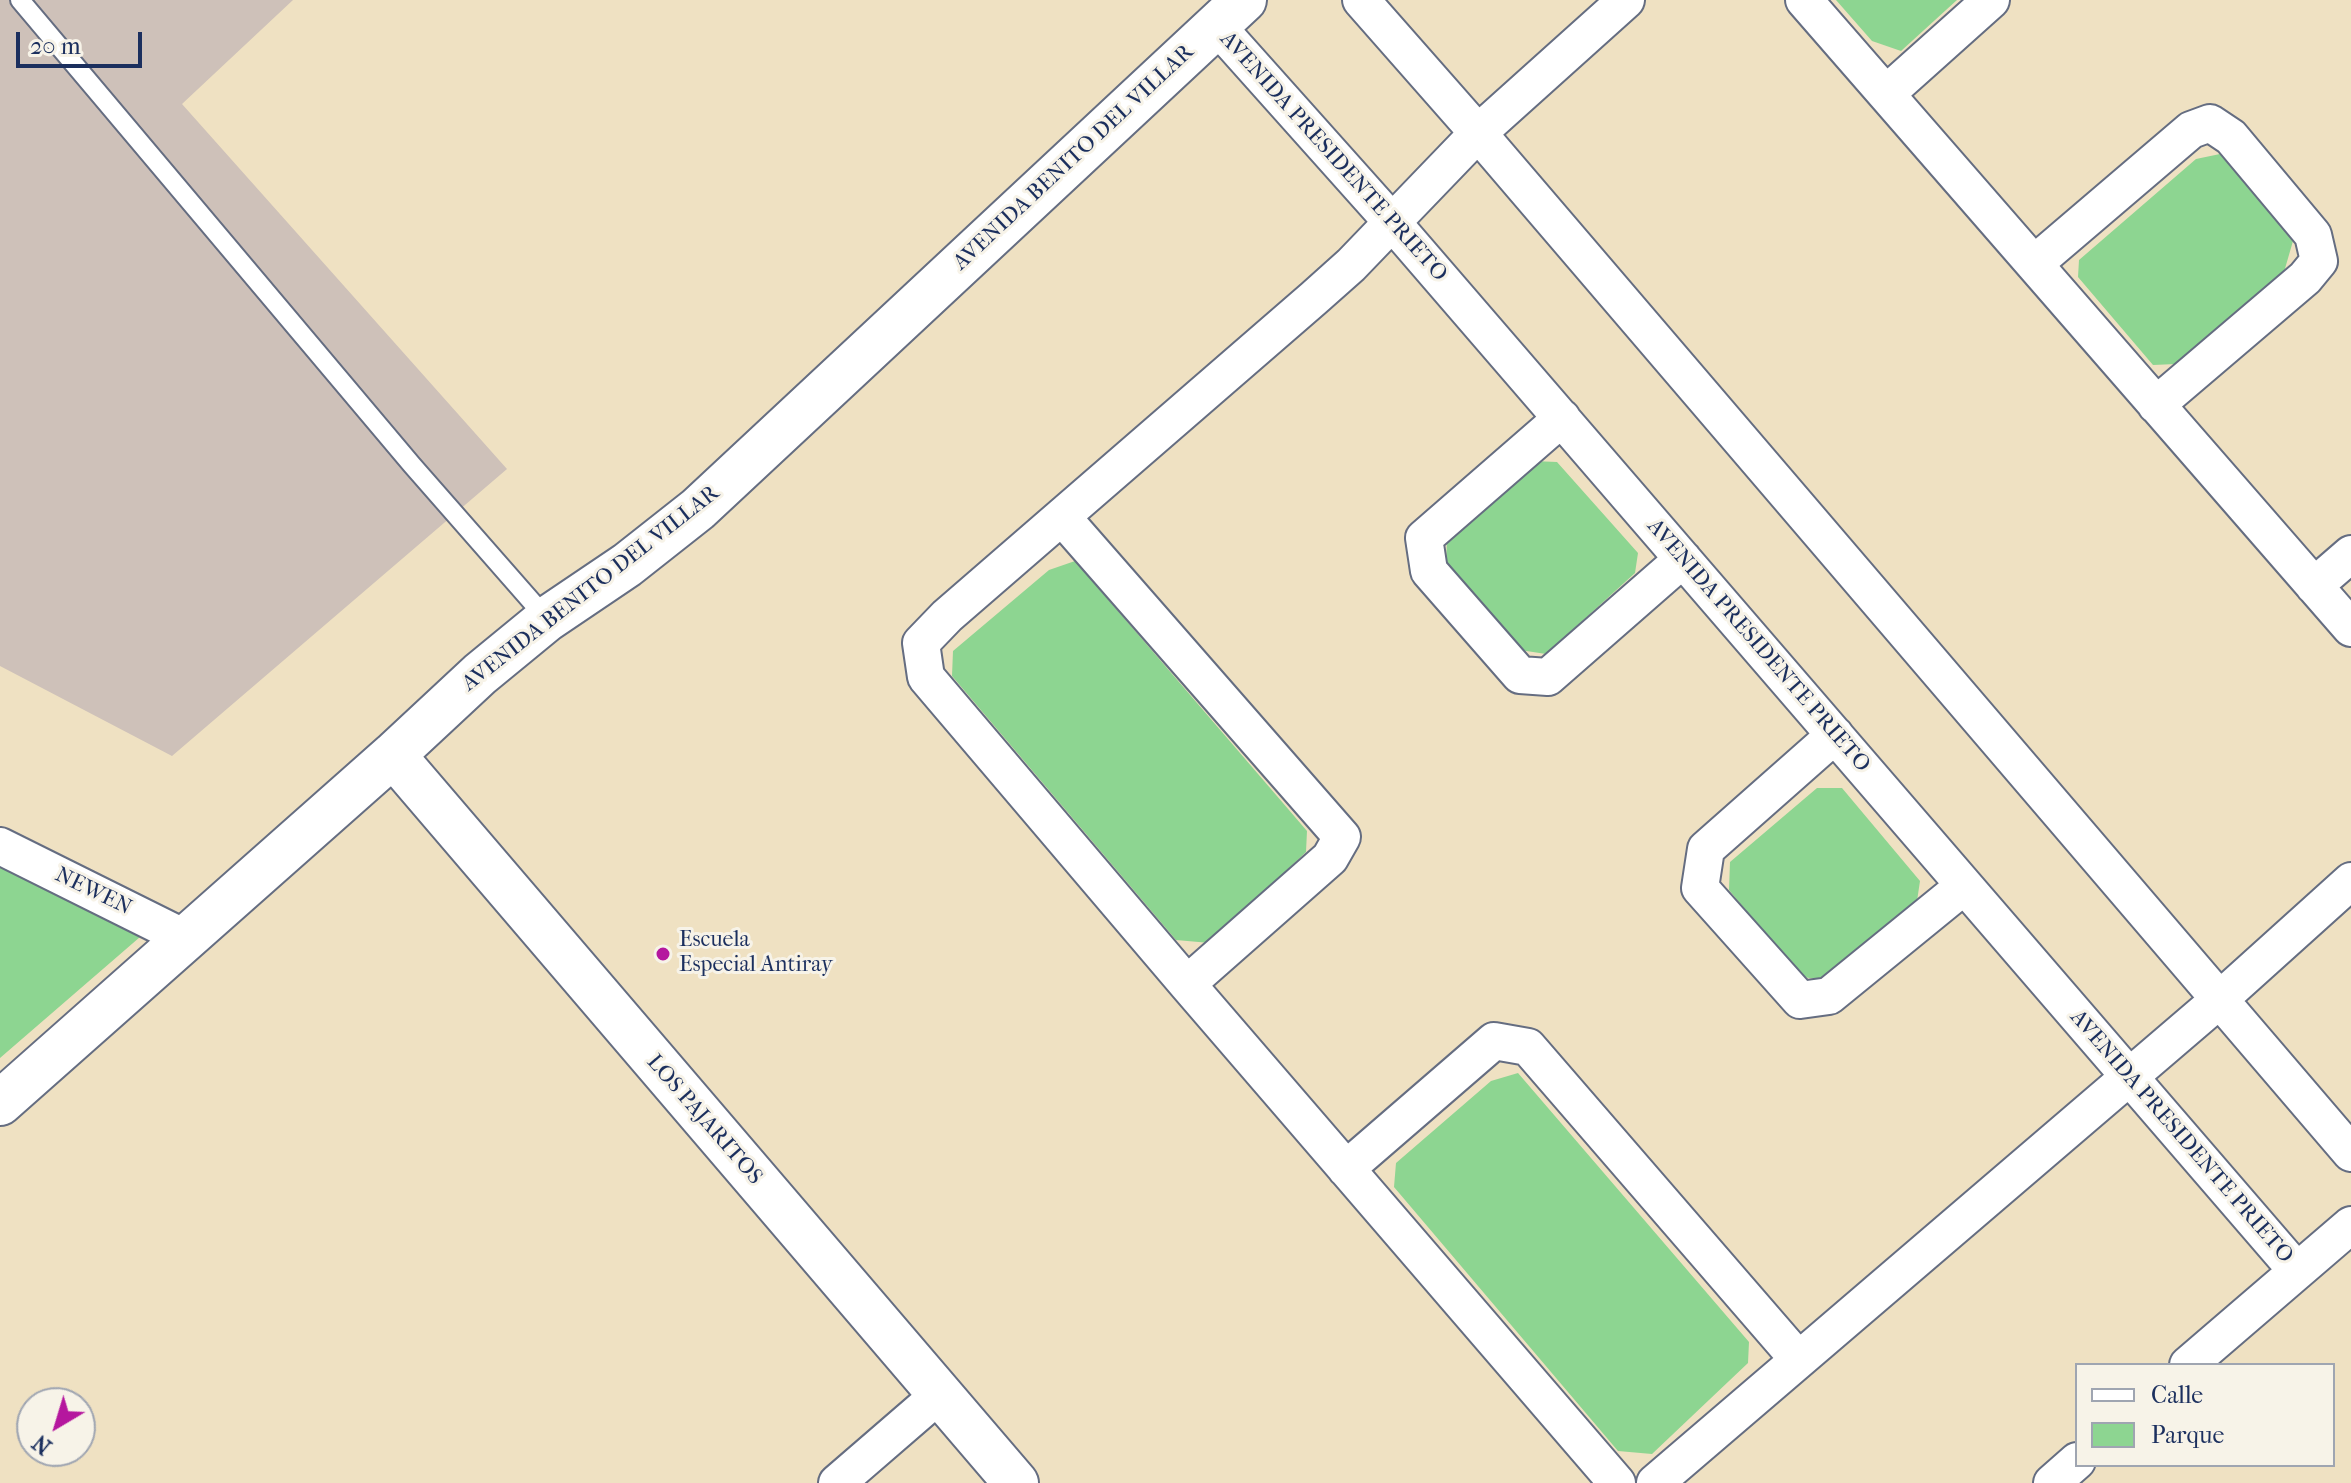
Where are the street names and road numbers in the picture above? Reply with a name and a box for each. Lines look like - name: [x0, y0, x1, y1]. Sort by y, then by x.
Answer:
- street label: AVENIDA PRESIDENTE PRIETO: [1214, 27, 1452, 287]
- street label: AVENIDA BENITO DEL VILLAR: [948, 40, 1200, 276]
- street label: AVENIDA BENITO DEL VILLAR: [457, 480, 725, 698]
- street label: AVENIDA PRESIDENTE PRIETO: [1641, 514, 1875, 778]
- street label: NEWEN: [50, 862, 136, 922]
- street label: AVENIDA PRESIDENTE PRIETO: [2064, 1005, 2298, 1269]
- street label: LOS PAJARITOS: [640, 1050, 768, 1190]

